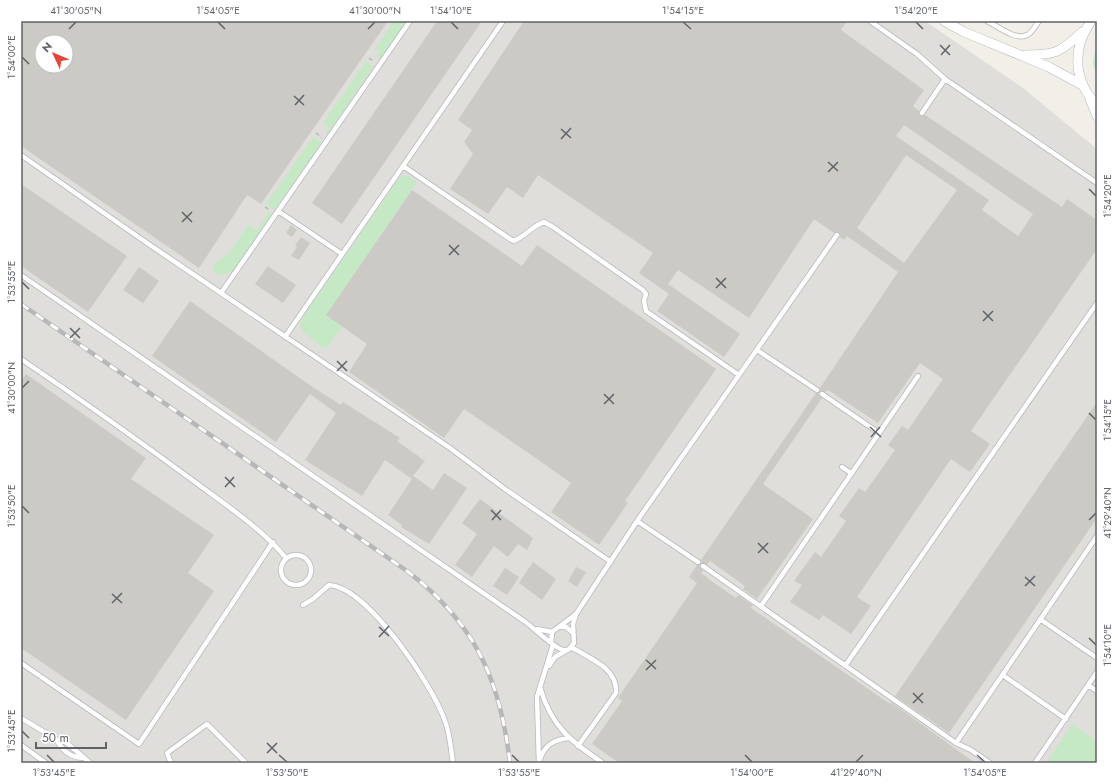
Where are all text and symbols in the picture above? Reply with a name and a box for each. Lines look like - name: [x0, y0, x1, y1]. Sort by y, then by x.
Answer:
- text: 41°30'05"N: [50, 3, 102, 18]
- text: 1°54'05"E: [196, 3, 240, 18]
- text: 41°30'00"N: [349, 3, 401, 18]
- text: 1°54'10"E: [430, 3, 472, 18]
- text: 1°54'15"E: [662, 3, 704, 18]
- text: 1°54'20"E: [894, 3, 938, 18]
- north arrow: [34, 34, 74, 74]
- text: 1°54'00"E: [4, 35, 19, 79]
- text: N: [38, 38, 56, 56]
- text: 1°54'20"E: [1100, 174, 1115, 218]
- text: 1°53'55"E: [4, 261, 19, 303]
- text: 41°30'00"N: [4, 362, 19, 414]
- text: 1°54'15"E: [1100, 399, 1115, 441]
- text: 1°53'50"E: [4, 484, 19, 528]
- text: 41°29'40"N: [1100, 487, 1115, 539]
- text: 1°54'10"E: [1100, 624, 1115, 666]
- text: 1°53'45"E: [4, 710, 19, 752]
- scale bar: [36, 724, 106, 750]
- text: 50 m: [42, 729, 69, 747]
- text: 1°53'45"E: [33, 765, 75, 780]
- text: 1°53'50"E: [265, 765, 309, 780]
- text: 1°53'55"E: [498, 765, 540, 780]
- text: 1°54'00"E: [730, 765, 774, 780]
- text: 41°29'40"N: [830, 765, 882, 780]
- text: 1°54'05"E: [963, 765, 1007, 780]

